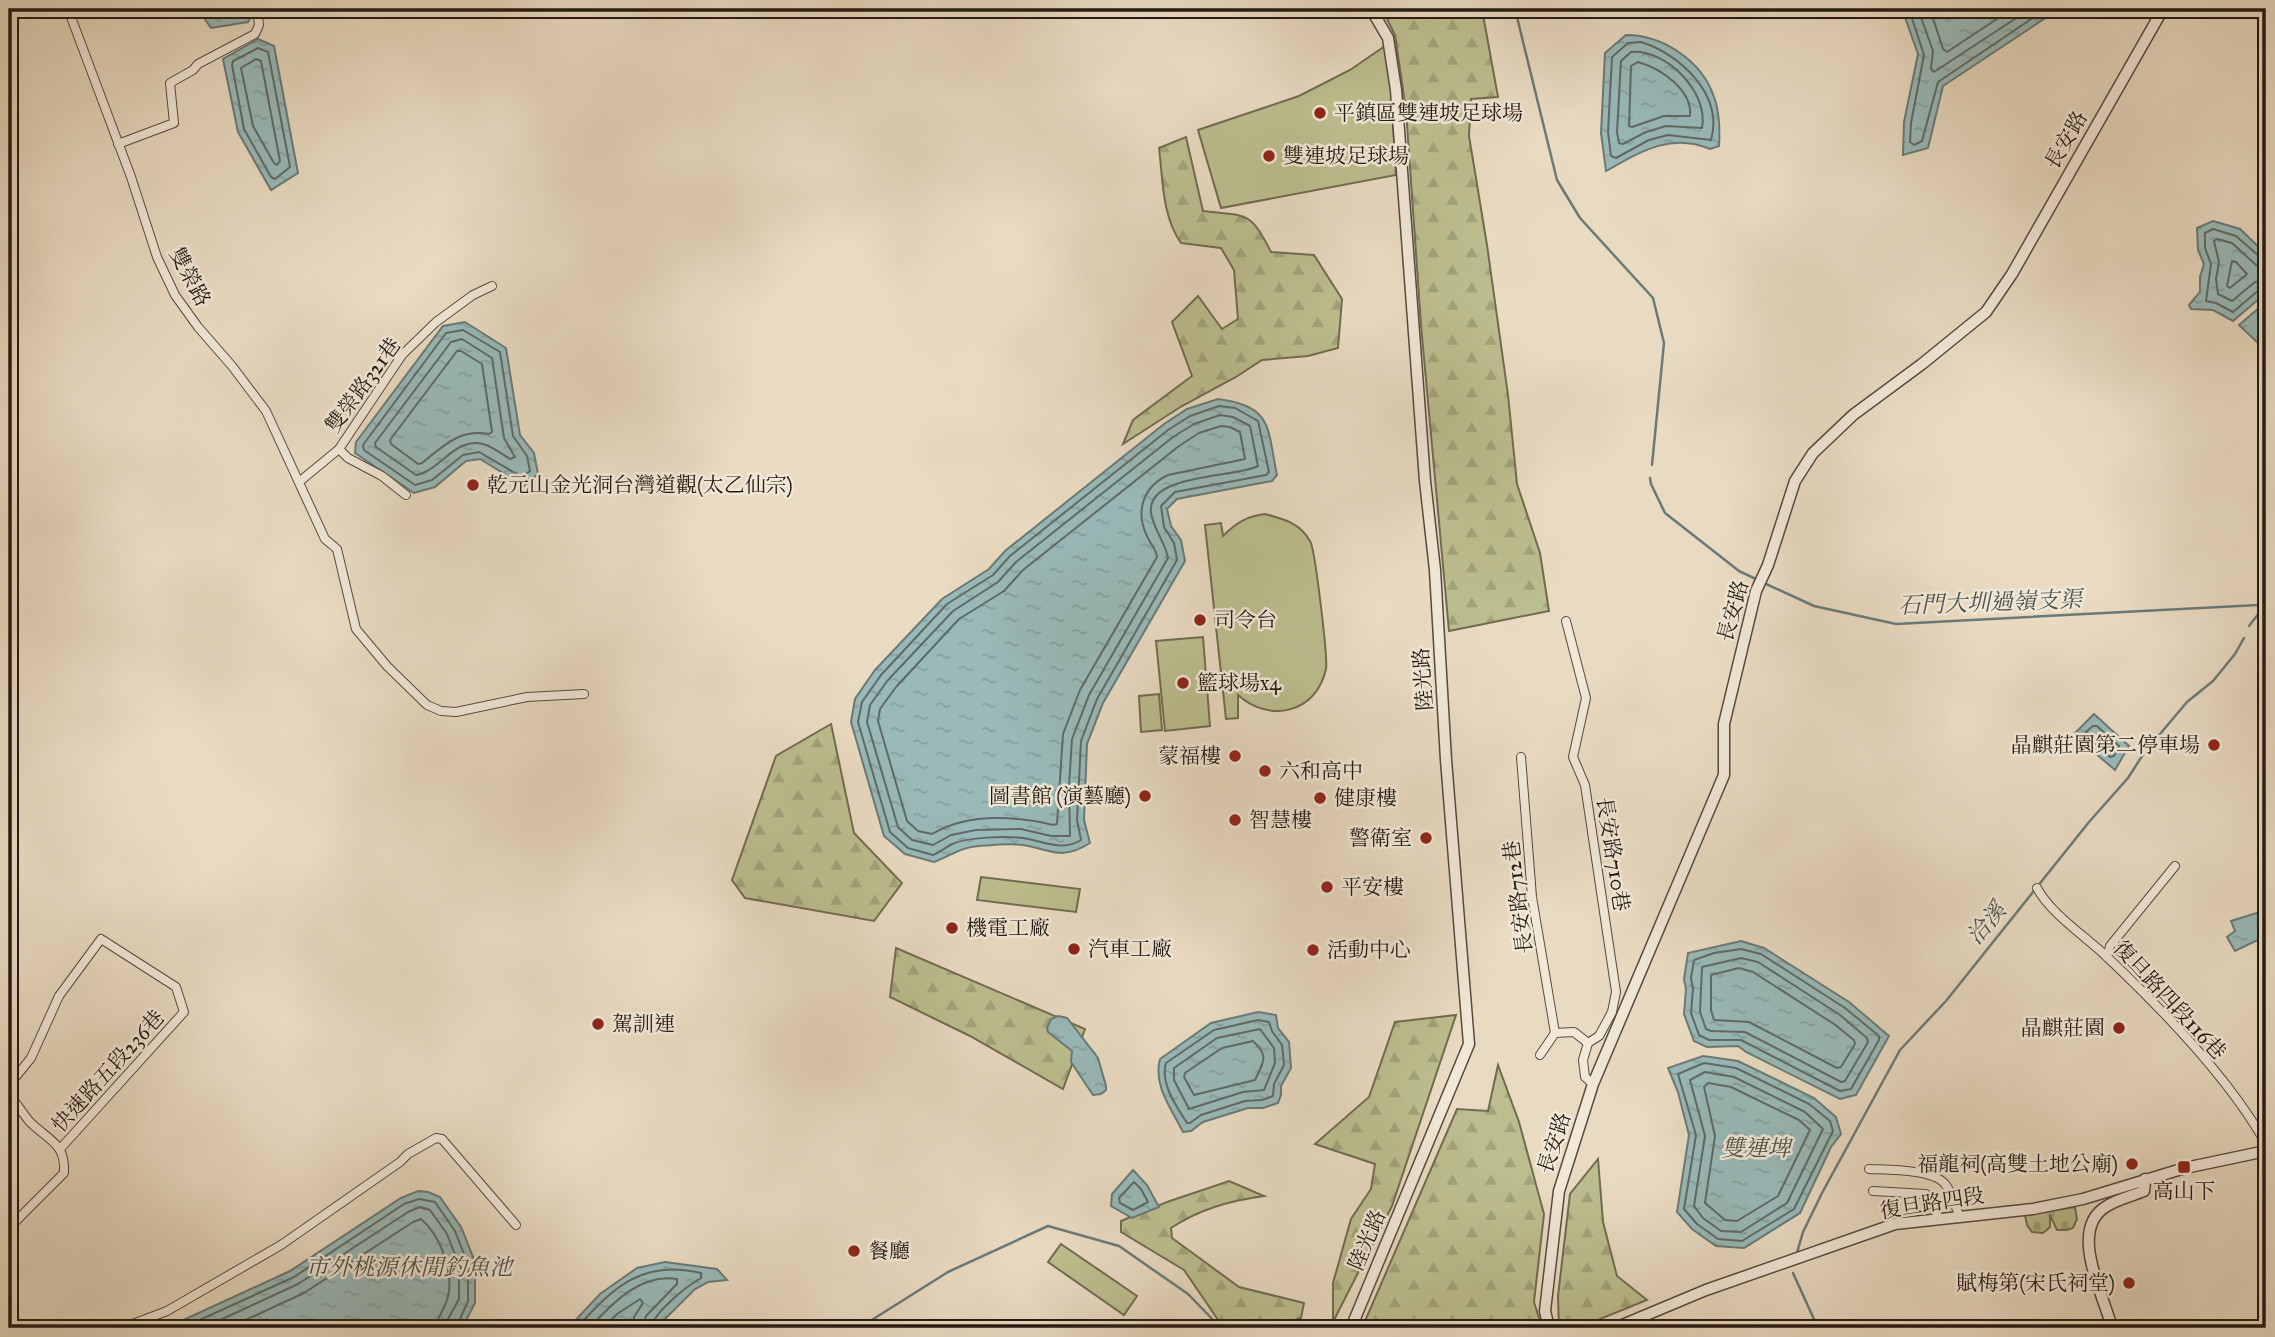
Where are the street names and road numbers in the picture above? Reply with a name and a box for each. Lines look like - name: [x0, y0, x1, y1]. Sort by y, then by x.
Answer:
- street label: 長安路: [2039, 106, 2093, 174]
- street label: 雙榮路: [164, 243, 216, 311]
- street label: 雙榮路321巷: [320, 332, 406, 438]
- street label: 長安路: [1712, 577, 1754, 645]
- street label: 陸光路: [1408, 647, 1438, 711]
- street label: 長安路710巷: [1591, 795, 1635, 913]
- street label: 長安路712巷: [1498, 839, 1538, 955]
- street label: 復旦路四段116巷: [2108, 935, 2232, 1065]
- street label: 快速路五段236巷: [46, 1005, 170, 1137]
- street label: 長安路: [1532, 1109, 1576, 1177]
- street label: 復旦路四段: [1878, 1182, 1986, 1224]
- street label: 陸光路: [1343, 1206, 1391, 1274]

